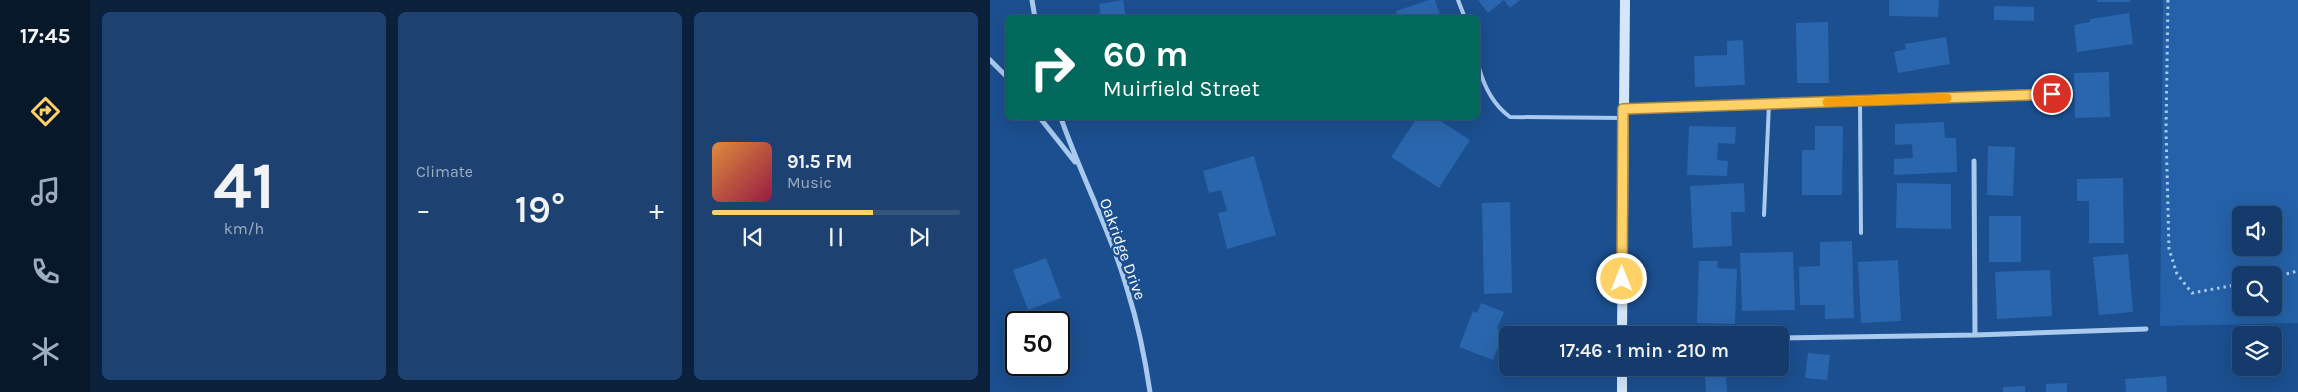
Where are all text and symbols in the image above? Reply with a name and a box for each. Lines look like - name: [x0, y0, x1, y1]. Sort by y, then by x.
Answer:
- text: 17:45: [20, 23, 70, 49]
- text: 60 m: [1103, 34, 1188, 75]
- icon: right: [1020, 35, 1085, 100]
- pin: [2031, 73, 2073, 115]
- text: Muirfield Street: [1103, 76, 1260, 102]
- icon: arrive: [2038, 80, 2066, 108]
- icon: directions: [28, 94, 63, 129]
- text: 41: [213, 148, 275, 224]
- text: 91.5 FM: [787, 151, 852, 173]
- text: Climate: [416, 162, 473, 181]
- text: Music: [787, 173, 832, 192]
- icon: music: [28, 174, 63, 209]
- text: 19°: [515, 187, 565, 232]
- text: −: [416, 193, 431, 226]
- text: +: [649, 193, 664, 226]
- street label: Oakridge Drive: [1096, 196, 1150, 302]
- map controls: [2232, 206, 2282, 376]
- button: sound: [2232, 206, 2282, 256]
- text: km/h: [224, 219, 264, 238]
- icon: previous: [739, 223, 767, 251]
- icon: pause: [822, 223, 850, 251]
- icon: next: [905, 223, 933, 251]
- position arrow: [1595, 252, 1647, 304]
- icon: phone: [28, 254, 63, 289]
- button: search: [2232, 266, 2282, 316]
- speed limit sign: 50: [1005, 311, 1070, 376]
- button: layers: [2232, 326, 2282, 376]
- icon: climate: [28, 334, 63, 369]
- text: 17:46 · 1 min · 210 m: [1559, 340, 1729, 362]

